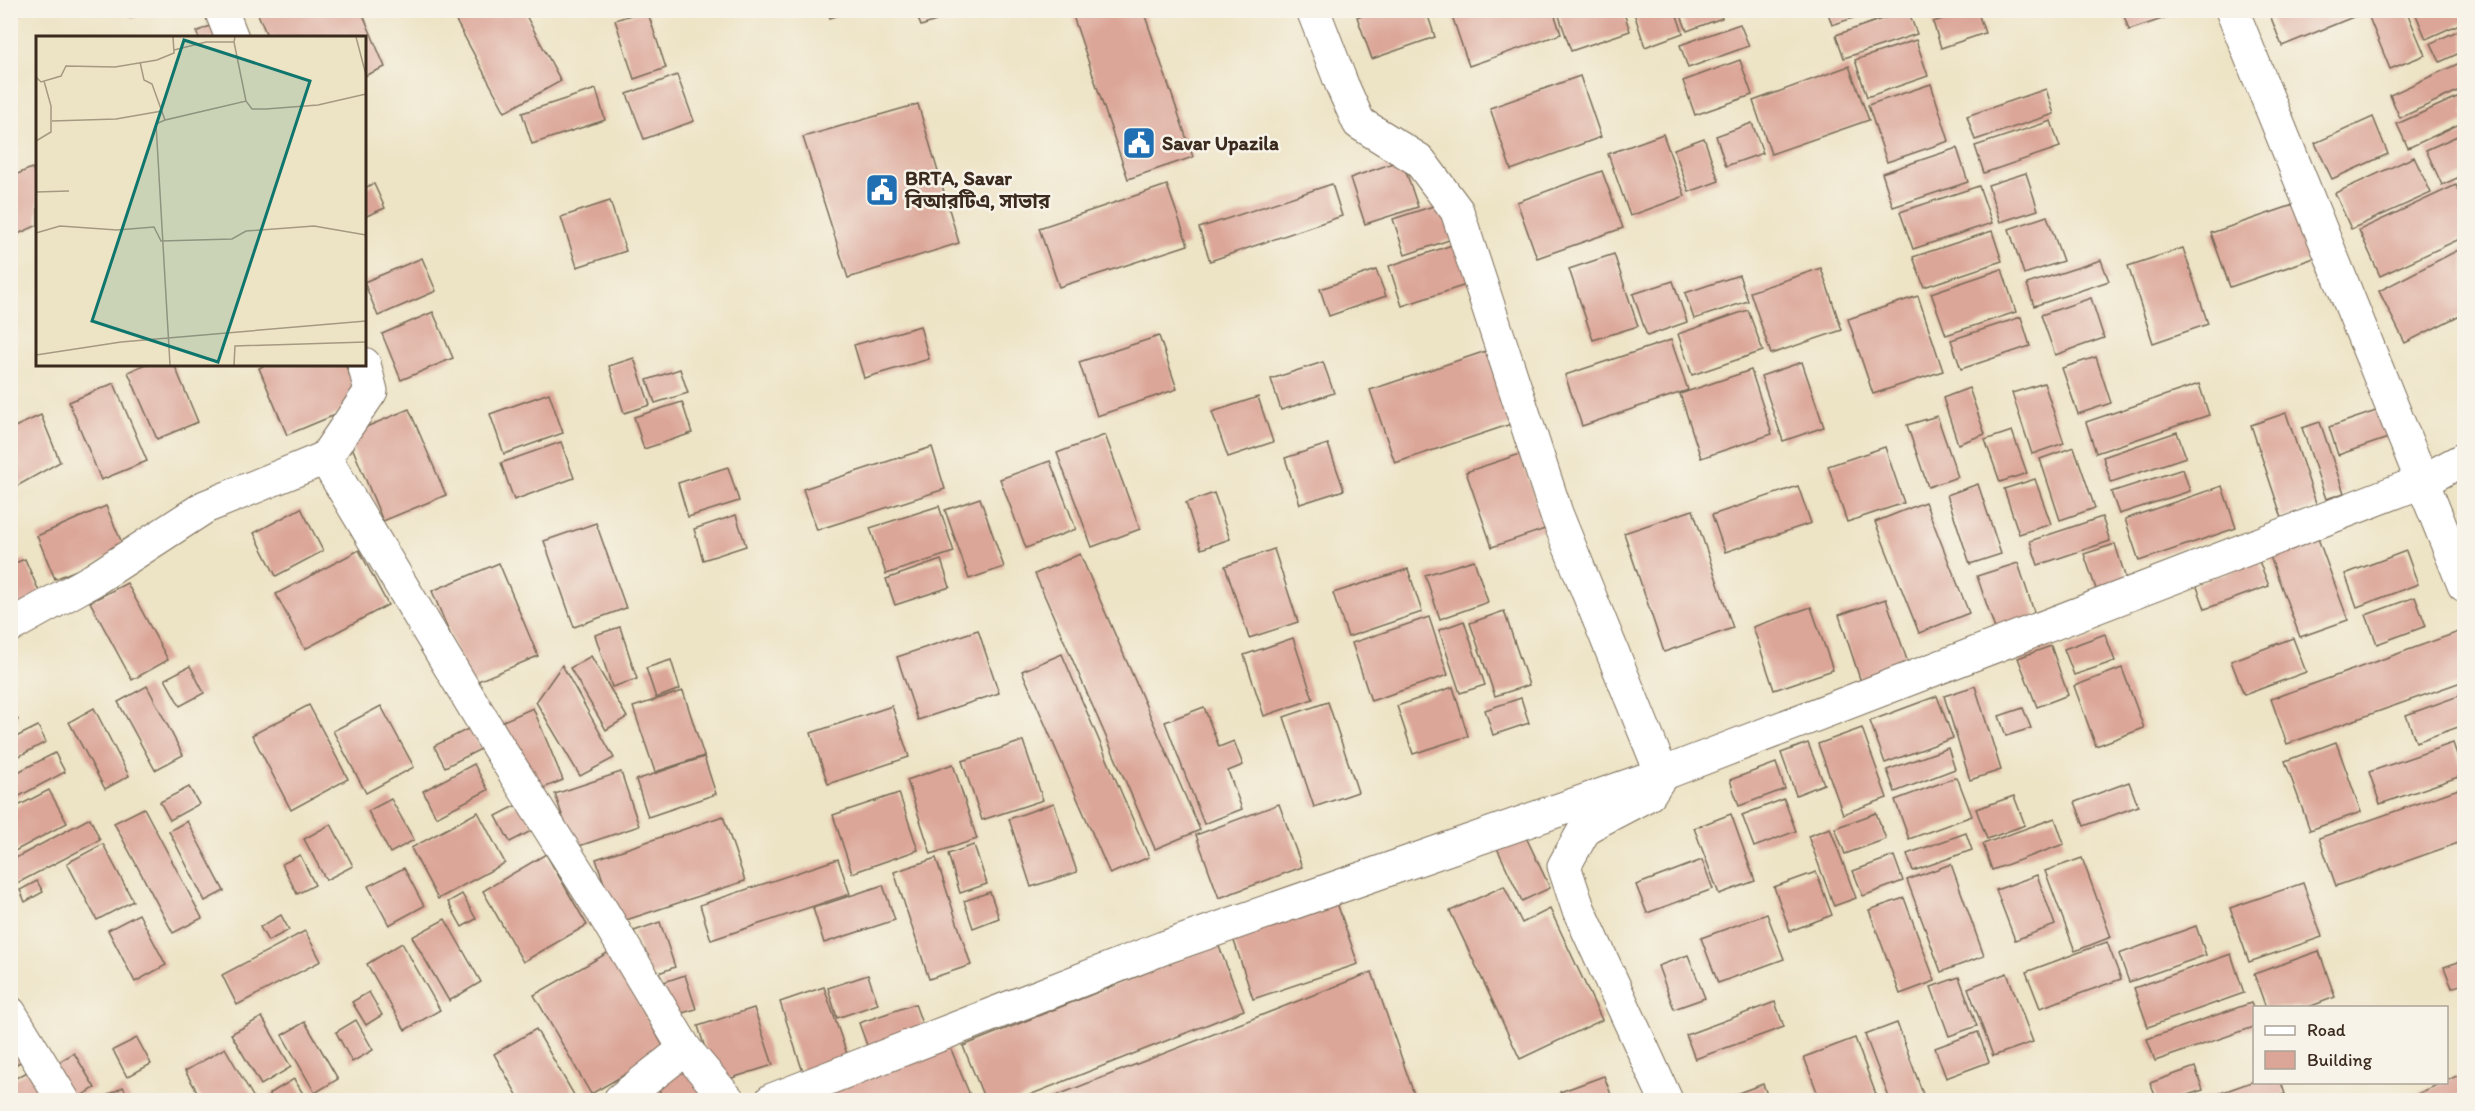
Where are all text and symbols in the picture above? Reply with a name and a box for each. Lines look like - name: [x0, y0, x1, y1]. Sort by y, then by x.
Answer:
- inset map: [36, 36, 366, 366]
- public building icon: Savar Upazila: [1121, 125, 1157, 161]
- place label: Savar Upazila: [1162, 131, 1279, 156]
- place label: BRTA, Savar বিআরটিএ, সাভার: [904, 166, 1051, 213]
- public building icon: BRTA, Savar বিআরটিএ, সাভার: [864, 172, 900, 208]
- legend: [2253, 1006, 2448, 1084]
- text: Road: [2307, 1019, 2346, 1041]
- text: Building: [2307, 1049, 2373, 1071]

